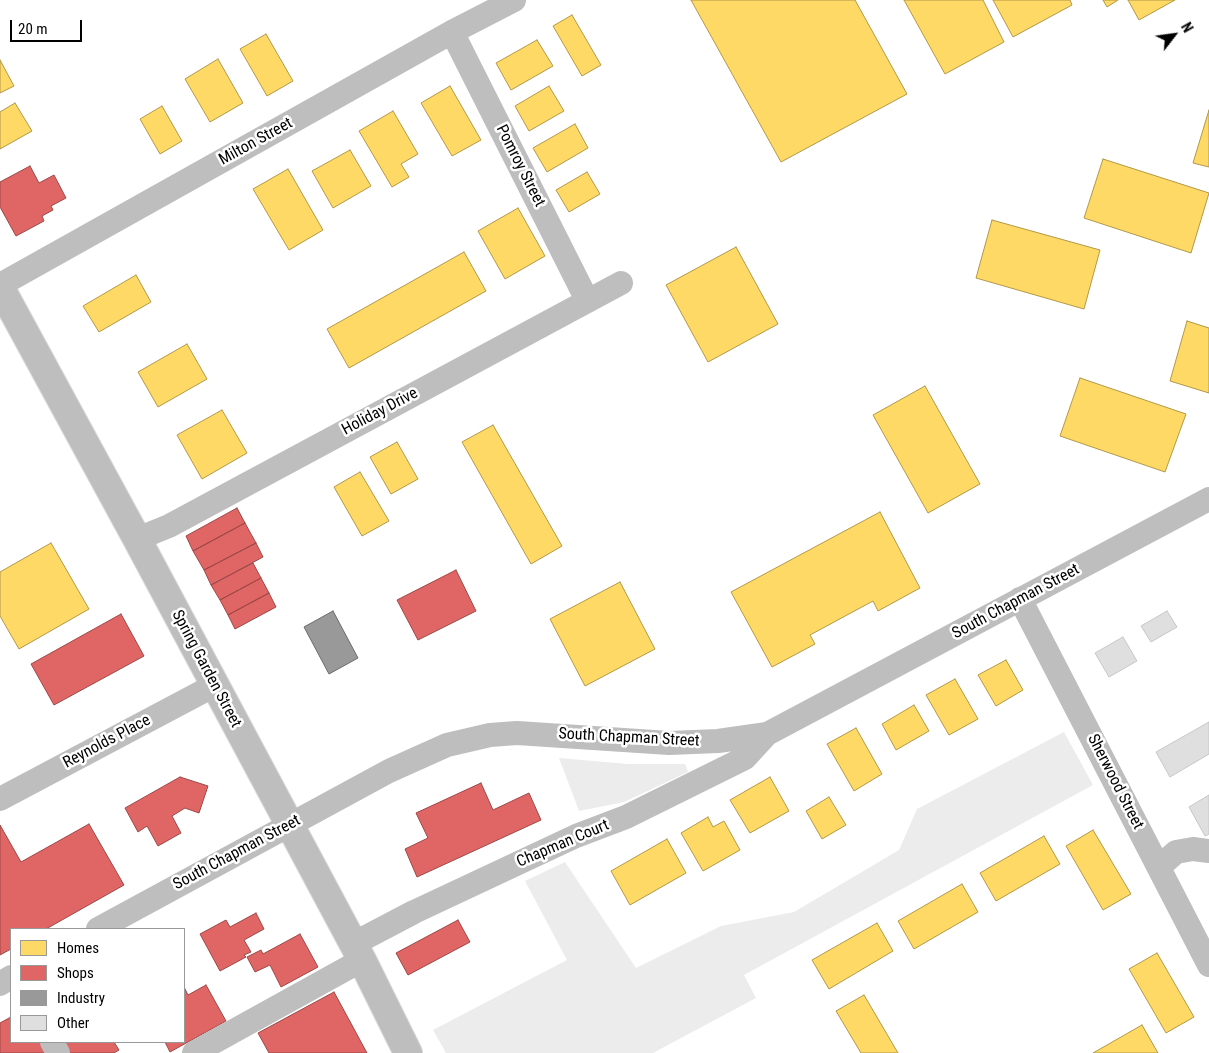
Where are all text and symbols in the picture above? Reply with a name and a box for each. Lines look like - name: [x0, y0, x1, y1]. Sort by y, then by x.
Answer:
- scale bar: [12, 10, 85, 42]
- north arrow: [1149, 10, 1199, 60]
- text: 20 m: [18, 20, 48, 38]
- text: N: [1178, 20, 1196, 35]
- street label: Milton Street: [216, 114, 296, 170]
- street label: Pomroy Street: [491, 122, 549, 210]
- street label: Holiday Drive: [339, 384, 421, 440]
- street label: South Chapman Street: [949, 560, 1083, 644]
- street label: Spring Garden Street: [167, 607, 245, 731]
- street label: Reynolds Place: [60, 711, 154, 773]
- street label: South Chapman Street: [558, 725, 700, 751]
- street label: Sherwood Street: [1083, 731, 1147, 833]
- street label: South Chapman Street: [170, 811, 304, 895]
- street label: Chapman Court: [514, 816, 612, 872]
- legend: [10, 928, 185, 1043]
- text: Homes: [57, 939, 99, 957]
- text: Shops: [57, 964, 94, 982]
- text: Industry: [57, 989, 105, 1007]
- text: Other: [57, 1014, 89, 1032]

